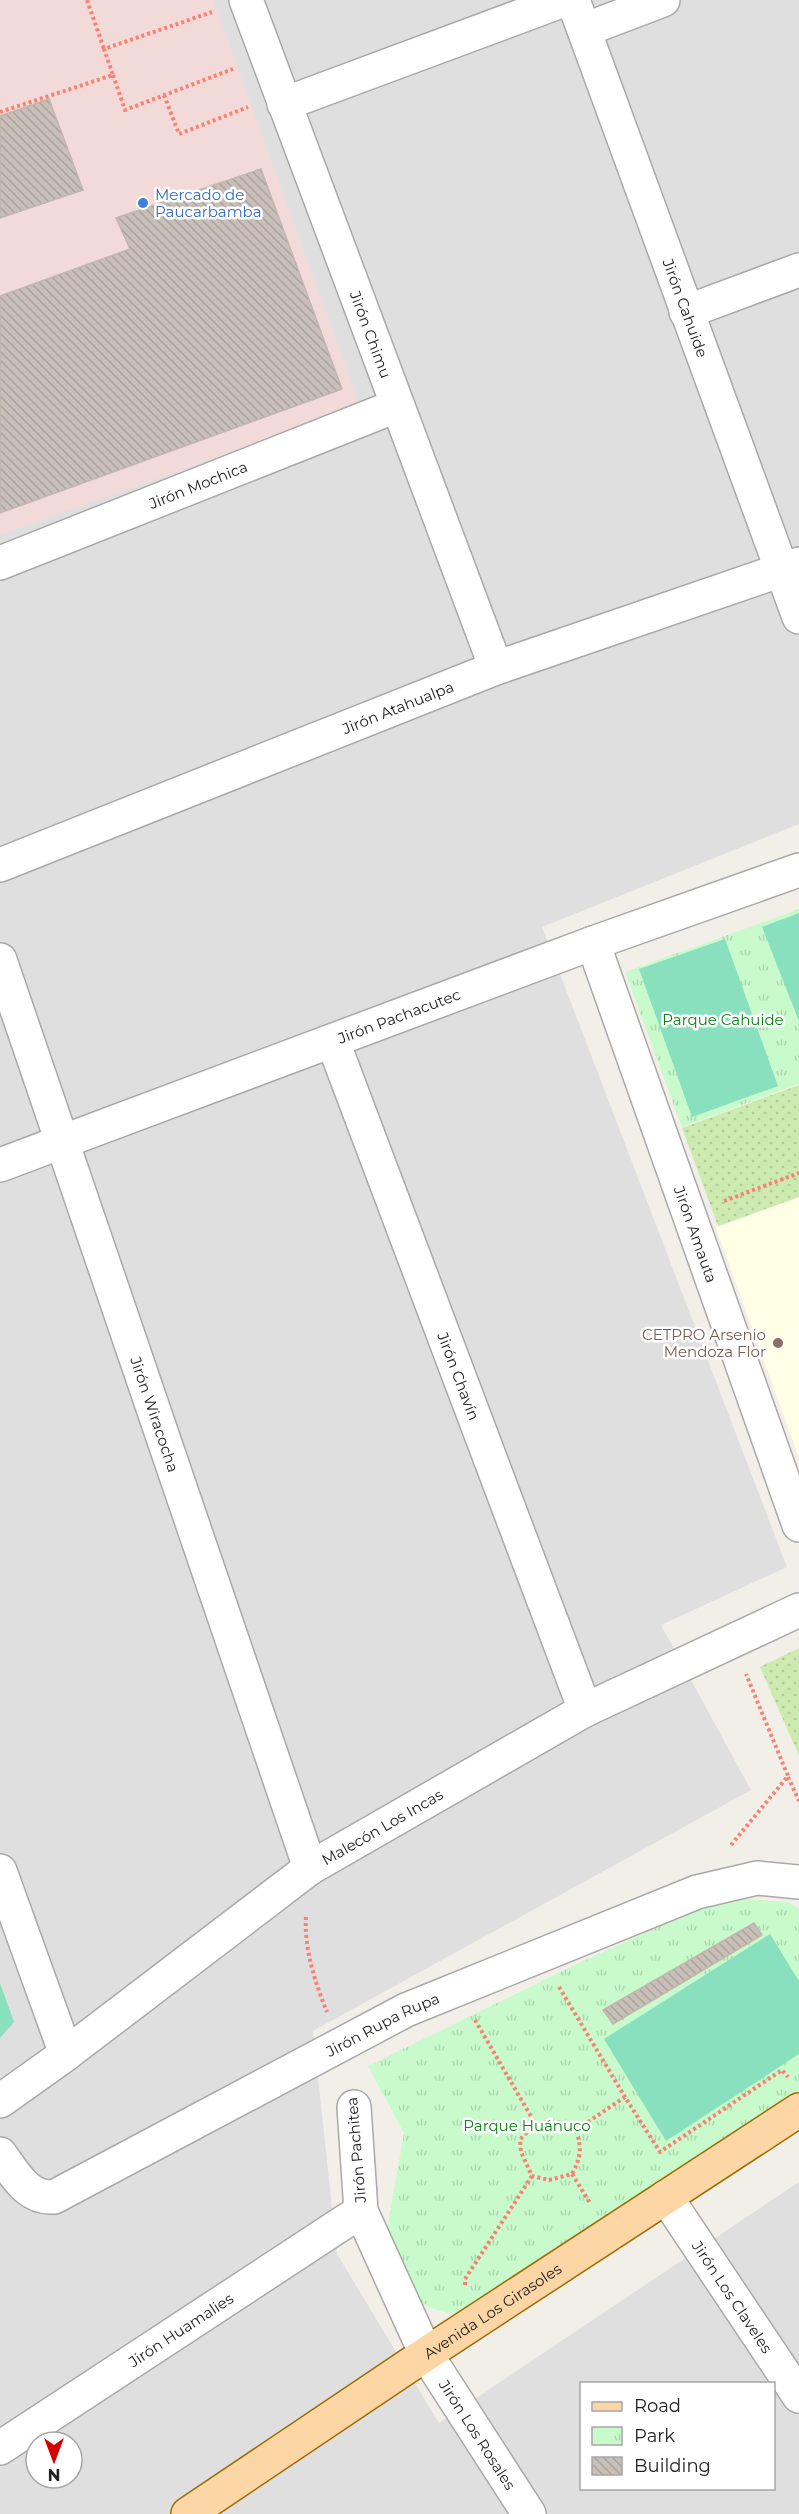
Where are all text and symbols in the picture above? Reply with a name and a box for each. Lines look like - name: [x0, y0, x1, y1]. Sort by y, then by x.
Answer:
- place label: Mercado de Paucarbamba: [155, 185, 262, 221]
- marker: Mercado de Paucarbamba: [136, 196, 150, 210]
- street label: Jirón Cahuide: [659, 255, 713, 360]
- street label: Jirón Chimu: [346, 287, 396, 381]
- street label: Jirón Mochica: [145, 456, 250, 513]
- street label: Jirón Atahualpa: [338, 676, 456, 738]
- street label: Jirón Pachacutec: [334, 984, 463, 1048]
- park label: Parque Cahuide: [662, 1010, 784, 1029]
- street label: Jirón Amauta: [670, 1182, 722, 1285]
- place label: CETPRO Arsenio Mendoza Flor: [642, 1325, 766, 1361]
- street label: Jirón Chavín: [433, 1328, 484, 1423]
- marker: CETPRO Arsenio Mendoza Flor: [771, 1336, 785, 1350]
- street label: Jirón Wiracocha: [126, 1353, 184, 1474]
- street label: Malecón Los Incas: [318, 1784, 446, 1869]
- street label: Jirón Rupa Rupa: [322, 1988, 442, 2061]
- street label: Jirón Pachitea: [342, 2096, 370, 2205]
- park label: Parque Huánuco: [463, 2116, 591, 2135]
- street label: Jirón Los Claveles: [688, 2236, 777, 2357]
- street label: Avenida Los Girasoles: [420, 2259, 565, 2363]
- street label: Jirón Huamalies: [124, 2288, 236, 2371]
- street label: Jirón Los Rosales: [435, 2375, 520, 2493]
- legend: [580, 2382, 775, 2490]
- text: Road: [634, 2395, 681, 2417]
- text: Park: [634, 2425, 675, 2447]
- north arrow: [24, 2430, 84, 2490]
- text: Building: [634, 2455, 711, 2477]
- text: N: [48, 2465, 60, 2484]

